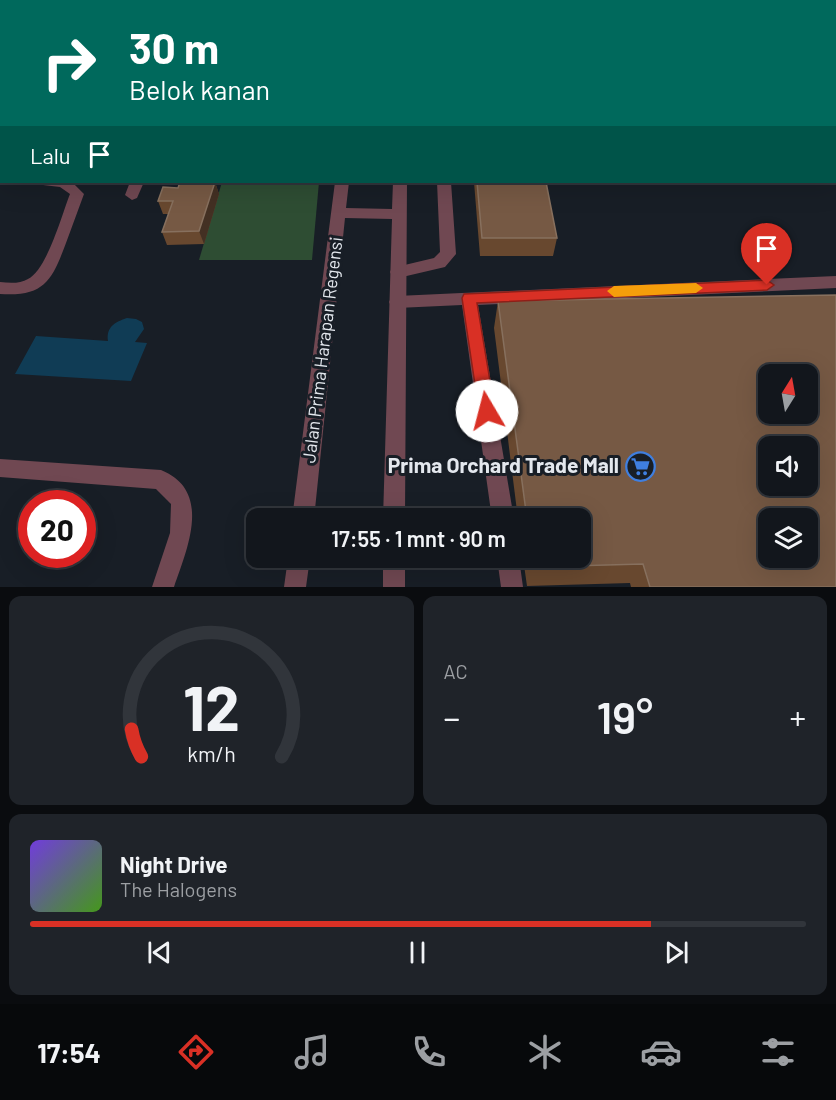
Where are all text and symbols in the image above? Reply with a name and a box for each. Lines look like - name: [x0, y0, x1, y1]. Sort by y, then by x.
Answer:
- text: 30 m: [129, 22, 219, 72]
- icon: right: [30, 24, 108, 102]
- text: Belok kanan: [129, 73, 270, 105]
- icon: arrive: [83, 138, 116, 171]
- text: Lalu: [30, 142, 71, 168]
- pin: [741, 223, 792, 285]
- icon: arrive: [750, 232, 783, 265]
- street label: Jalan Prima Harapan Regensi: [297, 236, 347, 464]
- north arrow: [758, 364, 818, 424]
- map controls: [758, 364, 818, 568]
- position arrow: [455, 379, 519, 443]
- button: sound: [758, 436, 818, 496]
- supermarket icon: Prima Orchard Trade Mall: [624, 450, 656, 482]
- place label: Prima Orchard Trade Mall: [388, 452, 619, 477]
- speed limit sign: 20: [18, 490, 96, 568]
- button: layers: [758, 508, 818, 568]
- text: 17:55 · 1 mnt · 90 m: [331, 525, 506, 551]
- text: AC: [444, 659, 468, 683]
- text: 12: [183, 669, 240, 743]
- text: 19°: [596, 689, 653, 743]
- text: −: [444, 697, 460, 737]
- text: +: [790, 697, 806, 737]
- text: km/h: [187, 742, 236, 767]
- text: Night Drive: [120, 851, 228, 877]
- text: The Halogens: [120, 877, 237, 901]
- icon: previous: [143, 936, 176, 969]
- icon: pause: [401, 936, 434, 969]
- icon: next: [660, 936, 693, 969]
- icon: directions: [175, 1031, 217, 1073]
- icon: music: [291, 1031, 333, 1073]
- icon: phone: [408, 1031, 450, 1073]
- icon: climate: [524, 1031, 566, 1073]
- icon: car: [640, 1031, 682, 1073]
- icon: filters: [757, 1031, 799, 1073]
- text: 17:54: [37, 1036, 101, 1068]

